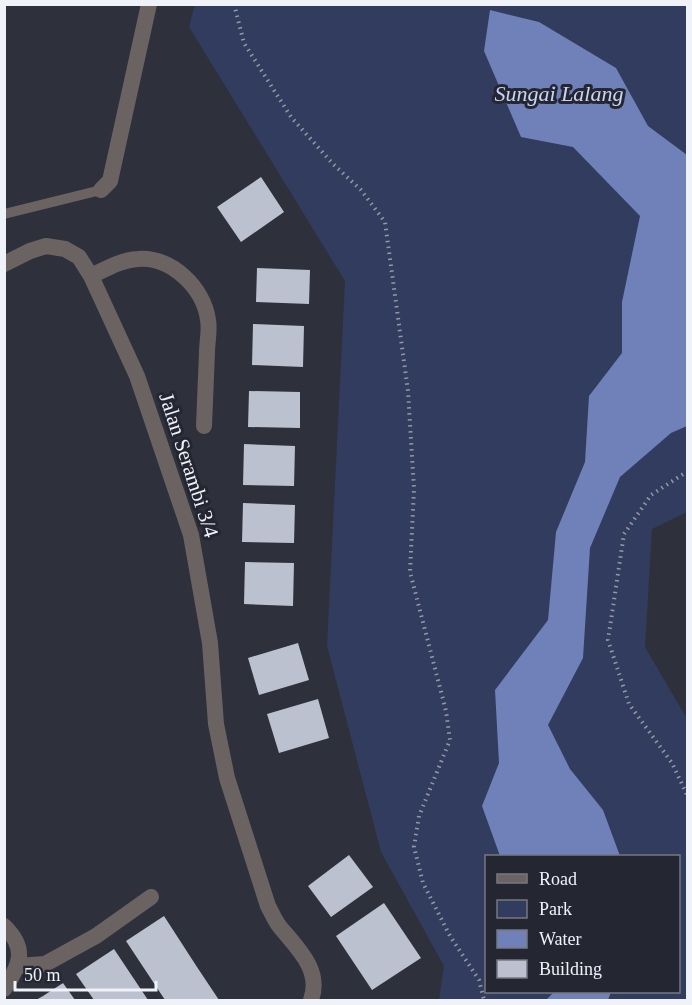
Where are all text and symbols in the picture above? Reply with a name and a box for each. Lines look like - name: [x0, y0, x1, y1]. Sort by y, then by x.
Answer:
- water label: Sungai Lalang: [495, 81, 623, 106]
- street label: Jalan Serambi 3/4: [154, 390, 224, 541]
- legend: [485, 855, 680, 993]
- text: Road: [539, 869, 577, 889]
- text: Park: [539, 899, 572, 919]
- text: Water: [539, 929, 582, 949]
- scale bar: [15, 954, 156, 992]
- text: Building: [539, 959, 602, 979]
- text: 50 m: [24, 965, 61, 985]

